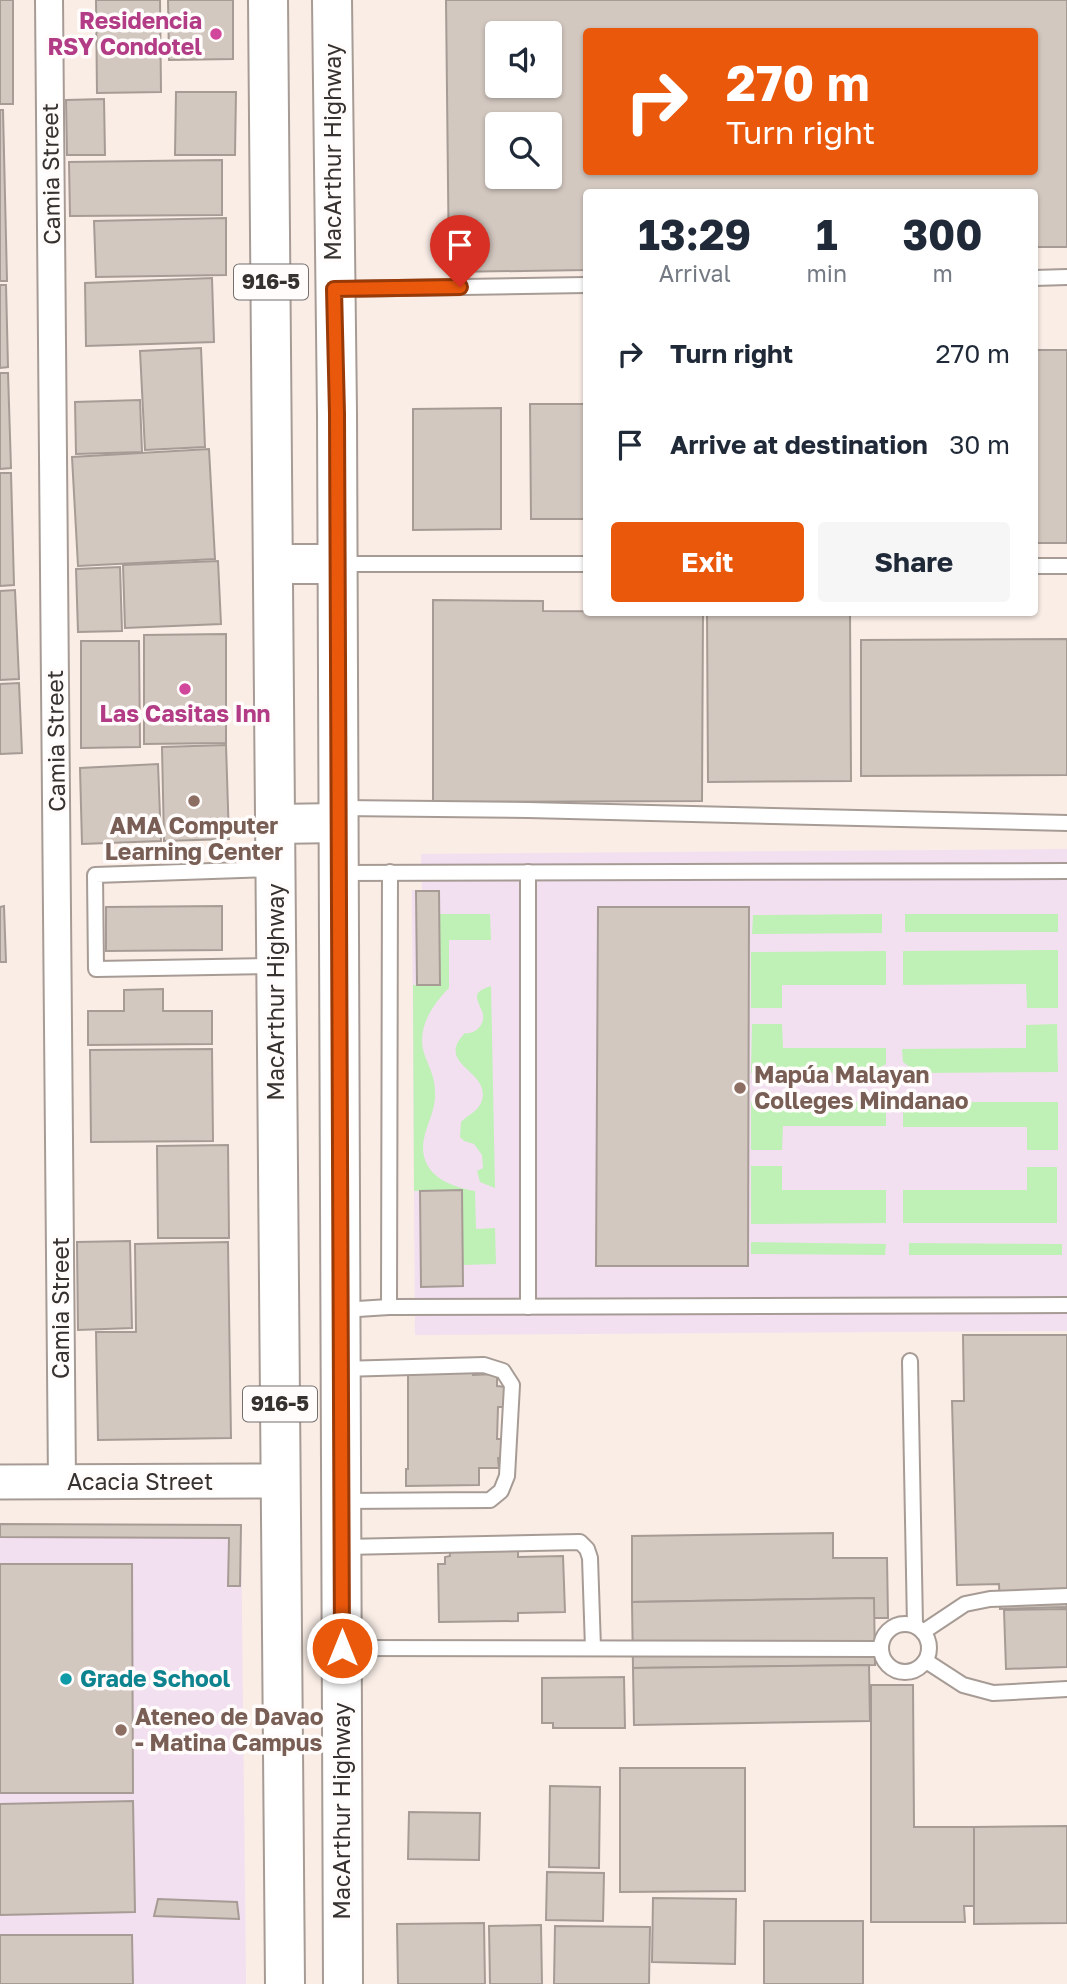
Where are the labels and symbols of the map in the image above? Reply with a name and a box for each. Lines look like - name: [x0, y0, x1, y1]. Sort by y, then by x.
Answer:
- place label: Residencia RSY Condotel: [47, 6, 202, 60]
- marker: Residencia RSY Condotel: [208, 26, 224, 42]
- street label: MacArthur Highway: [318, 43, 346, 261]
- street label: Camia Street: [35, 103, 65, 245]
- pin: [430, 215, 490, 287]
- road number: 916-5: [234, 264, 308, 300]
- street label: Camia Street: [40, 670, 70, 812]
- marker: Las Casitas Inn: [177, 681, 193, 697]
- place label: Las Casitas Inn: [100, 699, 270, 727]
- marker: AMA Computer Learning Center: [186, 793, 202, 809]
- place label: AMA Computer Learning Center: [105, 811, 283, 865]
- street label: MacArthur Highway: [261, 883, 289, 1101]
- place label: Mapúa Malayan Colleges Mindanao: [754, 1060, 969, 1114]
- marker: Mapúa Malayan Colleges Mindanao: [732, 1080, 748, 1096]
- street label: Camia Street: [46, 1237, 74, 1379]
- road number: 916-5: [243, 1386, 317, 1422]
- street label: Acacia Street: [67, 1467, 213, 1495]
- position arrow: [305, 1611, 379, 1685]
- place label: Grade School: [80, 1664, 230, 1692]
- marker: Grade School: [58, 1671, 74, 1687]
- place label: Ateneo de Davao - Matina Campus: [135, 1702, 324, 1756]
- street label: MacArthur Highway: [327, 1702, 355, 1920]
- marker: Ateneo de Davao - Matina Campus: [113, 1722, 129, 1738]

